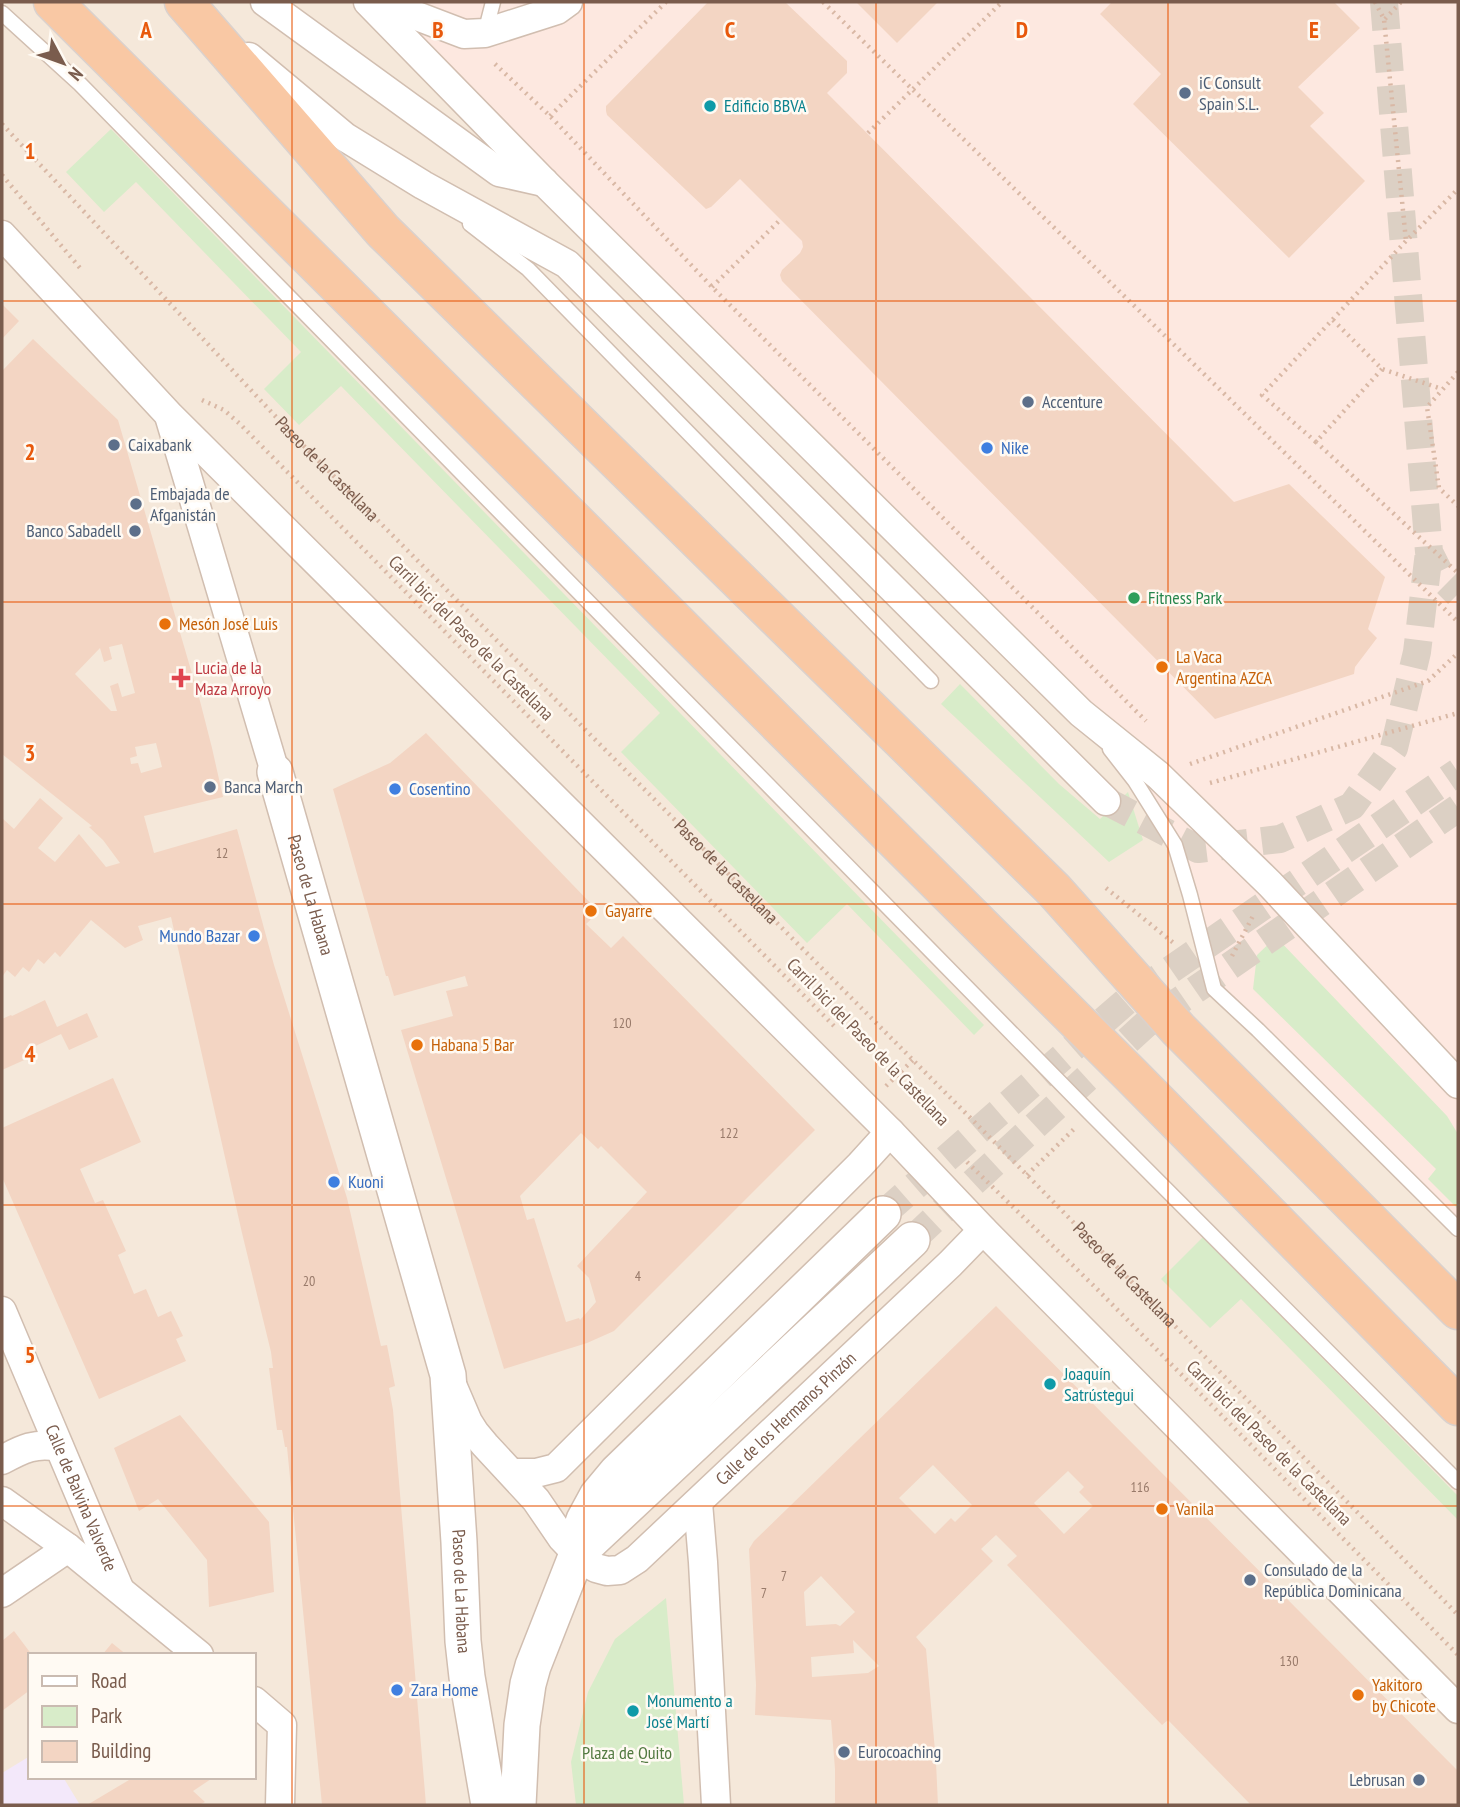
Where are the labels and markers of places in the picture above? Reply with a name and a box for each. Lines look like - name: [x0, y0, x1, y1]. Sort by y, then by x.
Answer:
- place label: iC Consult Spain S.L.: [1199, 71, 1261, 115]
- marker: iC Consult Spain S.L.: [1177, 85, 1193, 101]
- place label: Edificio BBVA: [724, 94, 807, 117]
- marker: Edificio BBVA: [702, 98, 718, 114]
- place label: Accenture: [1042, 390, 1103, 413]
- marker: Accenture: [1020, 394, 1036, 410]
- place label: Caixabank: [128, 433, 192, 456]
- place label: Nike: [1001, 436, 1029, 459]
- marker: Caixabank: [106, 437, 122, 453]
- marker: Nike: [979, 440, 995, 456]
- place label: Embajada de Afganistán: [150, 482, 230, 526]
- marker: Embajada de Afganistán: [128, 496, 144, 512]
- place label: Banco Sabadell: [26, 519, 122, 542]
- marker: Banco Sabadell: [127, 523, 143, 539]
- place label: Fitness Park: [1148, 586, 1222, 609]
- marker: Fitness Park: [1126, 590, 1142, 606]
- place label: Mesón José Luis: [179, 612, 278, 635]
- marker: Mesón José Luis: [157, 616, 173, 632]
- place label: La Vaca Argentina AZCA: [1176, 645, 1272, 689]
- place label: Lucia de la Maza Arroyo: [195, 656, 271, 700]
- marker: La Vaca Argentina AZCA: [1154, 659, 1170, 675]
- marker: Lucia de la Maza Arroyo: [173, 670, 189, 686]
- place label: Banca March: [224, 775, 303, 798]
- place label: Cosentino: [409, 777, 471, 800]
- marker: Banca March: [202, 779, 218, 795]
- marker: Cosentino: [387, 781, 403, 797]
- place label: Gayarre: [605, 899, 652, 922]
- marker: Gayarre: [583, 903, 599, 919]
- place label: Mundo Bazar: [159, 924, 240, 947]
- marker: Mundo Bazar: [246, 928, 262, 944]
- place label: Habana 5 Bar: [431, 1033, 514, 1056]
- marker: Habana 5 Bar: [409, 1037, 425, 1053]
- place label: Kuoni: [348, 1170, 384, 1193]
- marker: Kuoni: [326, 1174, 342, 1190]
- place label: Joaquín Satrústegui: [1063, 1362, 1134, 1406]
- marker: Joaquín Satrústegui: [1042, 1376, 1058, 1392]
- place label: Vanila: [1175, 1497, 1214, 1520]
- marker: Vanila: [1154, 1501, 1170, 1517]
- place label: Consulado de la República Dominicana: [1264, 1558, 1402, 1602]
- marker: Consulado de la República Dominicana: [1242, 1572, 1258, 1588]
- place label: Yakitoro by Chicote: [1372, 1673, 1436, 1717]
- place label: Zara Home: [411, 1678, 478, 1701]
- marker: Zara Home: [389, 1682, 405, 1698]
- marker: Yakitoro by Chicote: [1350, 1687, 1366, 1703]
- place label: Monumento a José Martí: [646, 1689, 733, 1733]
- marker: Monumento a José Martí: [625, 1703, 641, 1719]
- place label: Eurocoaching: [858, 1740, 941, 1763]
- marker: Eurocoaching: [836, 1744, 852, 1760]
- place label: Lebrusan: [1349, 1768, 1405, 1791]
- marker: Lebrusan: [1411, 1772, 1427, 1788]

